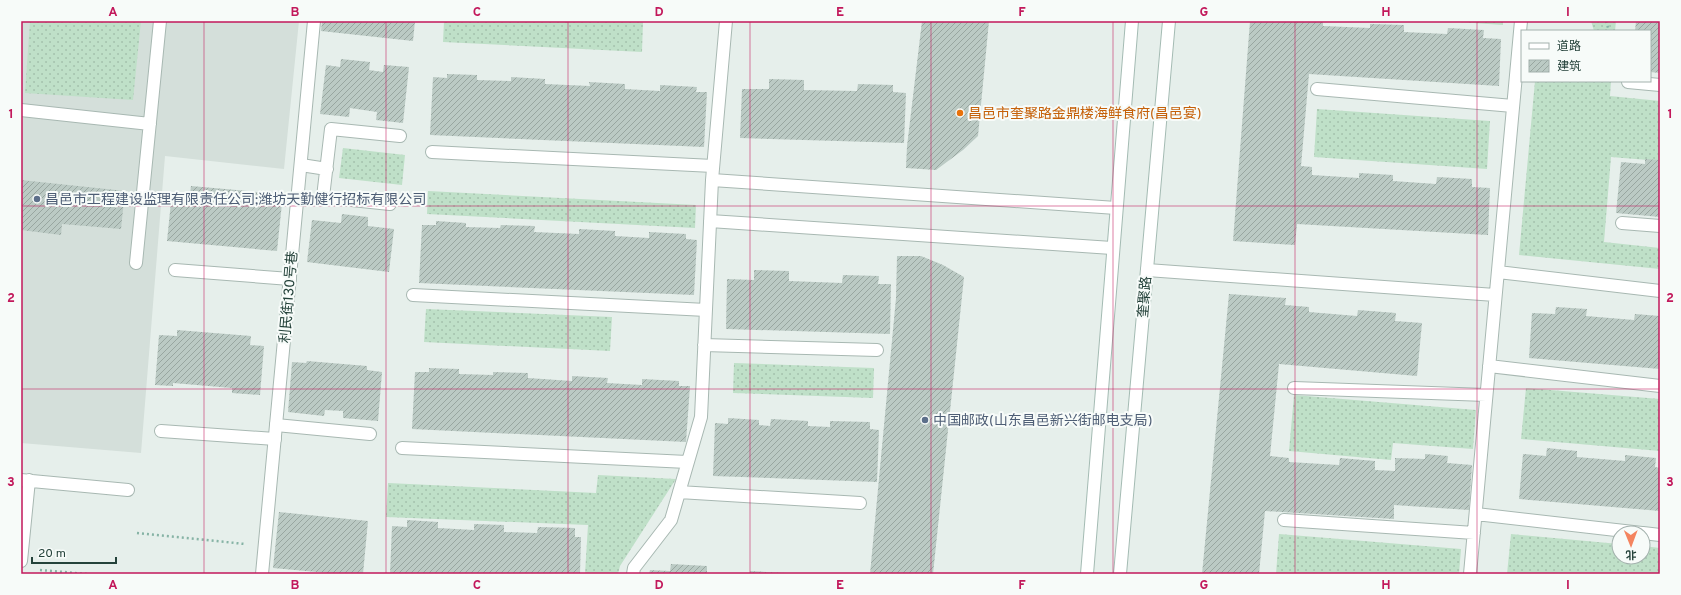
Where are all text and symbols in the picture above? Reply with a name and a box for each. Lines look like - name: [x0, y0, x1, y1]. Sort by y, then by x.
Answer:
- text: A: [108, 5, 118, 21]
- text: B: [291, 5, 300, 21]
- text: C: [473, 5, 481, 21]
- text: D: [654, 5, 664, 21]
- text: E: [836, 5, 844, 21]
- text: F: [1018, 5, 1026, 21]
- text: G: [1200, 5, 1209, 21]
- text: H: [1381, 5, 1391, 21]
- text: I: [1566, 5, 1570, 21]
- legend: [1521, 30, 1651, 82]
- text: 道路: [1557, 39, 1581, 55]
- text: 建筑: [1557, 59, 1581, 75]
- place label: 昌邑市奎聚路金鼎楼海鲜食府(昌邑宴): [968, 105, 1202, 123]
- text: 1: [8, 107, 14, 123]
- text: 1: [1667, 107, 1673, 123]
- marker: 昌邑市奎聚路金鼎楼海鲜食府(昌邑宴): [955, 108, 965, 118]
- place label: 昌邑市工程建设监理有限责任公司;潍坊天勤健行招标有限公司: [45, 191, 426, 209]
- marker: 昌邑市工程建设监理有限责任公司;潍坊天勤健行招标有限公司: [32, 194, 42, 204]
- street label: 利民街130号巷: [277, 250, 302, 344]
- street label: 奎聚路: [1135, 275, 1156, 319]
- text: 2: [7, 291, 15, 307]
- text: 2: [1666, 291, 1674, 307]
- place label: 中国邮政(山东昌邑新兴街邮电支局): [933, 413, 1153, 430]
- marker: 中国邮政(山东昌邑新兴街邮电支局): [920, 415, 930, 425]
- text: 3: [7, 475, 15, 491]
- text: 3: [1666, 475, 1674, 491]
- north arrow: [1611, 525, 1651, 565]
- scale bar: [32, 539, 116, 565]
- text: 20 m: [38, 546, 66, 562]
- text: 北: [1626, 547, 1637, 561]
- text: A: [108, 578, 118, 594]
- text: B: [291, 578, 300, 594]
- text: C: [473, 578, 481, 594]
- text: D: [654, 578, 664, 594]
- text: E: [836, 578, 844, 594]
- text: F: [1018, 578, 1026, 594]
- text: G: [1200, 578, 1209, 594]
- text: H: [1381, 578, 1391, 594]
- text: I: [1566, 578, 1570, 594]

